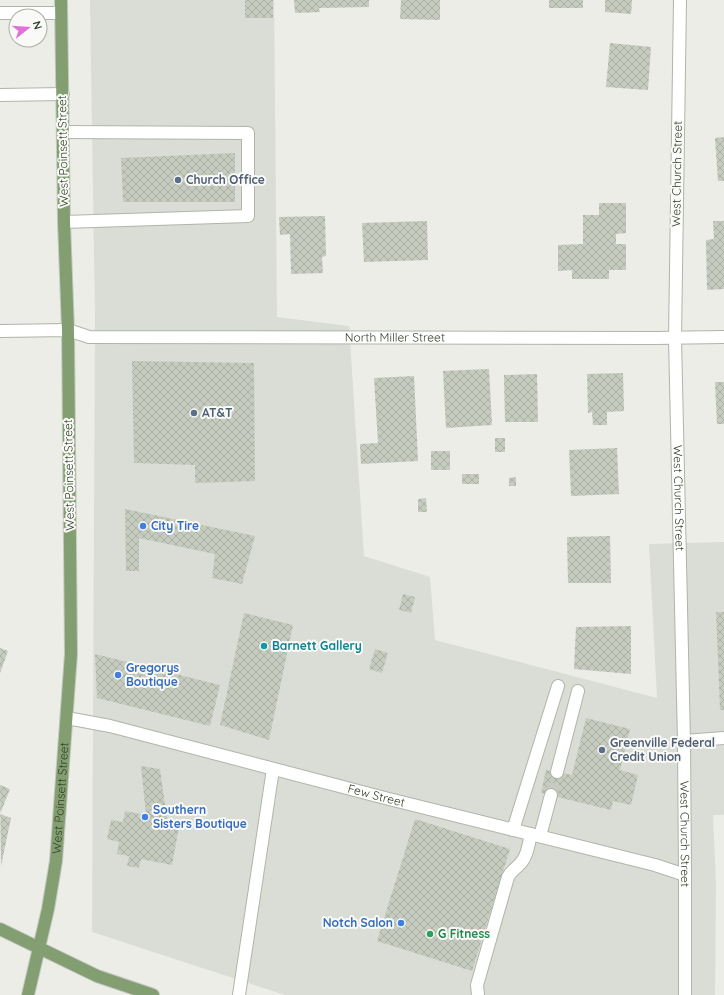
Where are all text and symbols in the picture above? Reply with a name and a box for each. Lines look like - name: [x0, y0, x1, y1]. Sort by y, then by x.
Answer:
- north arrow: [8, 8, 48, 48]
- text: N: [30, 19, 45, 31]
- street label: West Poinsett Street: [54, 95, 71, 207]
- street label: West Church Street: [668, 121, 685, 227]
- place label: Church Office: [186, 172, 265, 187]
- marker: Church Office: [173, 175, 183, 185]
- street label: North Miller Street: [345, 329, 445, 345]
- place label: AT&T: [202, 405, 233, 420]
- marker: AT&T: [189, 408, 199, 418]
- street label: West Poinsett Street: [60, 419, 77, 531]
- street label: West Church Street: [670, 445, 688, 551]
- place label: City Tire: [151, 518, 199, 533]
- marker: City Tire: [138, 521, 148, 531]
- place label: Barnett Gallery: [272, 638, 362, 653]
- marker: Barnett Gallery: [259, 641, 269, 651]
- place label: Gregorys Boutique: [126, 660, 179, 689]
- marker: Gregorys Boutique: [113, 670, 123, 680]
- place label: Greenville Federal Credit Union: [610, 735, 715, 764]
- street label: West Poinsett Street: [49, 742, 72, 854]
- marker: Greenville Federal Credit Union: [597, 745, 607, 755]
- street label: Few Street: [346, 781, 407, 810]
- street label: West Church Street: [677, 781, 693, 887]
- place label: Southern Sisters Boutique: [153, 802, 247, 831]
- marker: Southern Sisters Boutique: [140, 812, 150, 822]
- place label: Notch Salon: [323, 915, 393, 930]
- marker: Notch Salon: [396, 918, 406, 928]
- place label: G Fitness: [438, 926, 490, 941]
- marker: G Fitness: [425, 929, 435, 939]

